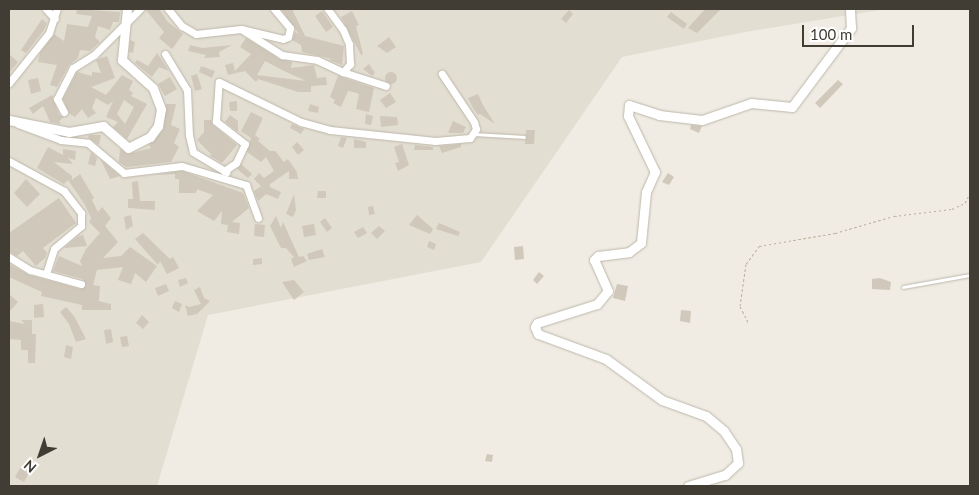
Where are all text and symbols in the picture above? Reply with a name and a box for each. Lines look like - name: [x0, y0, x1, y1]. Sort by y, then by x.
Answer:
- scale bar: [804, 15, 916, 47]
- text: 100 m: [810, 25, 852, 43]
- north arrow: [15, 430, 65, 480]
- text: N: [20, 457, 39, 477]

